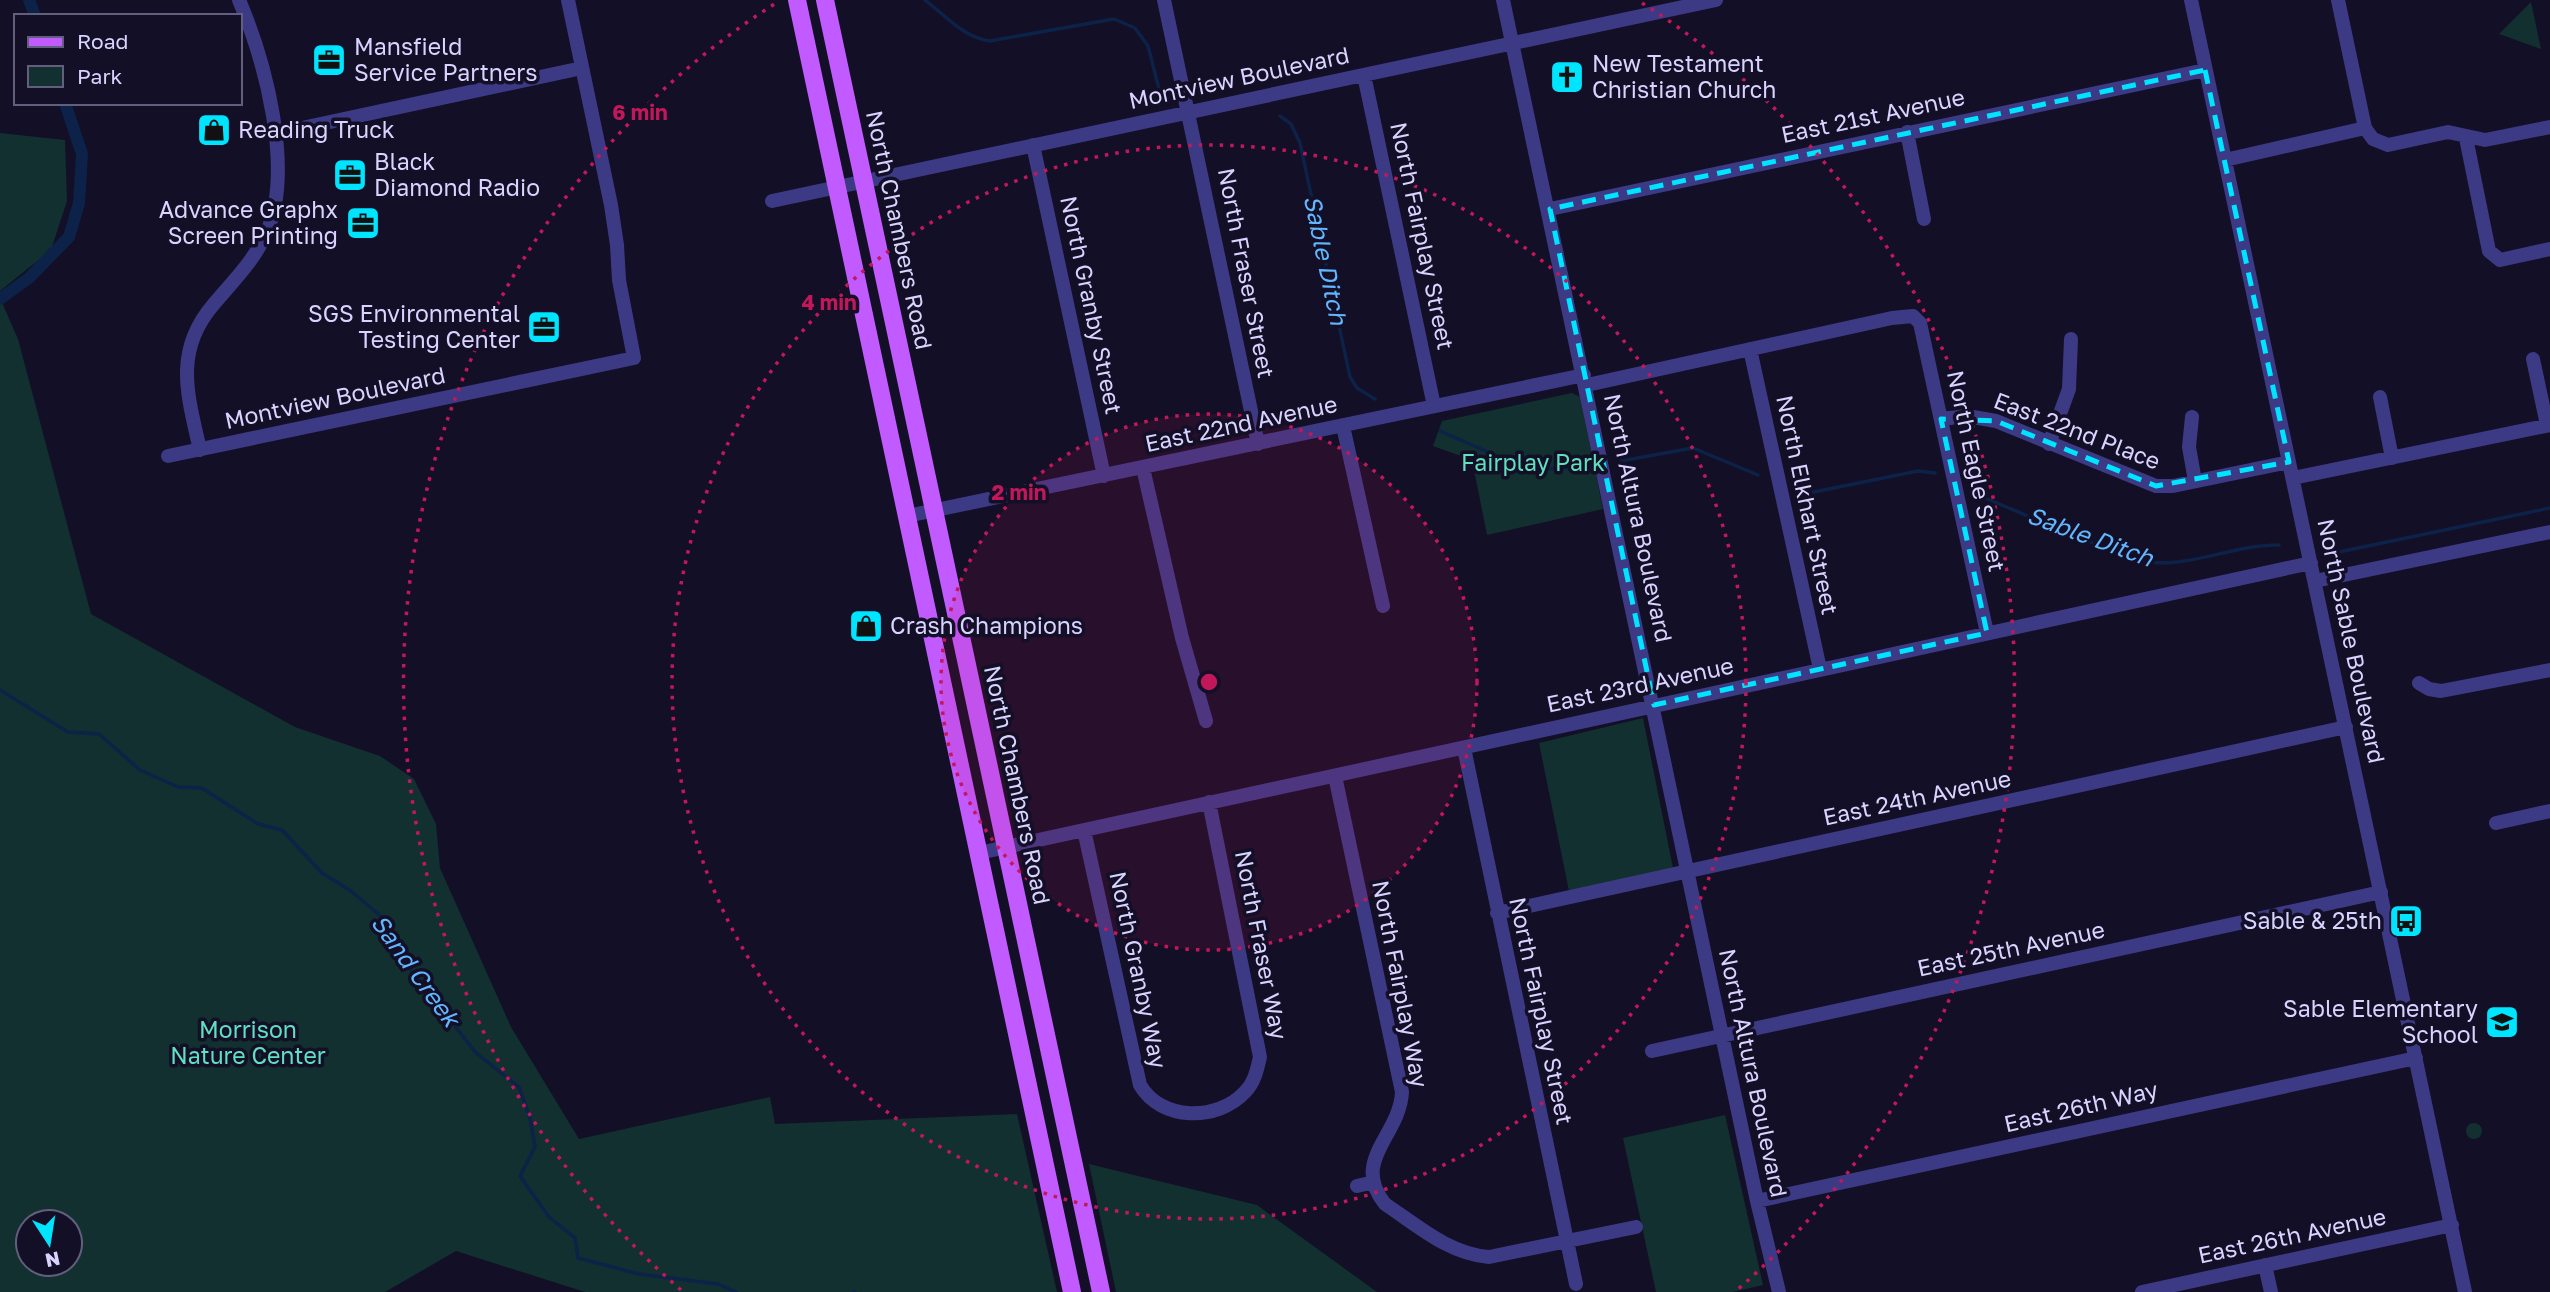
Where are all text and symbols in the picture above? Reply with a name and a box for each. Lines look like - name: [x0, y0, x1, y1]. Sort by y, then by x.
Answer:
- legend: [14, 14, 242, 105]
- text: Road: [77, 28, 128, 54]
- place label: Mansfield Service Partners: [354, 32, 538, 86]
- street label: Montview Boulevard: [1126, 40, 1352, 114]
- office icon: Mansfield Service Partners: [310, 41, 348, 79]
- place label: New Testament Christian Church: [1592, 49, 1776, 103]
- church icon: New Testament Christian Church: [1548, 58, 1586, 96]
- text: Park: [77, 63, 123, 89]
- street label: East 21st Avenue: [1779, 82, 1967, 148]
- text: 6 min: [612, 99, 668, 125]
- street label: North Chambers Road: [861, 108, 939, 352]
- shop icon: Reading Truck: [195, 111, 233, 149]
- place label: Reading Truck: [238, 115, 395, 143]
- street label: North Fairplay Street: [1385, 119, 1461, 352]
- place label: Black Diamond Radio: [374, 147, 540, 201]
- office icon: Black Diamond Radio: [331, 156, 369, 194]
- street label: North Fraser Street: [1213, 165, 1281, 380]
- water label: Sable Ditch: [1299, 192, 1355, 328]
- street label: North Granby Street: [1055, 193, 1129, 416]
- place label: Advance Graphx Screen Printing: [159, 195, 338, 249]
- office icon: Advance Graphx Screen Printing: [344, 204, 382, 242]
- text: 4 min: [801, 289, 857, 315]
- place label: SGS Environmental Testing Center: [308, 299, 520, 353]
- office icon: SGS Environmental Testing Center: [525, 308, 563, 346]
- street label: Montview Boulevard: [222, 360, 448, 434]
- street label: North Eagle Street: [1942, 368, 2012, 574]
- street label: East 22nd Place: [1990, 385, 2165, 475]
- street label: East 22nd Avenue: [1142, 389, 1339, 457]
- street label: North Altura Boulevard: [1599, 391, 1679, 645]
- street label: North Elkhart Street: [1771, 392, 1845, 617]
- park label: Fairplay Park: [1461, 448, 1605, 476]
- text: 2 min: [992, 479, 1046, 505]
- water label: Sable Ditch: [2024, 499, 2159, 572]
- street label: North Sable Boulevard: [2312, 516, 2392, 766]
- shop icon: Crash Champions: [847, 607, 885, 645]
- place label: Crash Champions: [890, 611, 1083, 639]
- street label: East 23rd Avenue: [1544, 651, 1736, 718]
- street label: North Chambers Road: [979, 663, 1057, 907]
- centre of rings: [1197, 670, 1221, 694]
- street label: East 24th Avenue: [1820, 763, 2013, 831]
- street label: North Fraser Way: [1230, 848, 1294, 1042]
- street label: North Granby Way: [1104, 869, 1174, 1071]
- street label: North Fairplay Way: [1367, 878, 1435, 1090]
- street label: North Fairplay Street: [1504, 894, 1580, 1127]
- bus stop icon: Sable & 25th: [2387, 902, 2425, 940]
- place label: Sable & 25th: [2243, 906, 2382, 934]
- water label: Sand Creek: [366, 908, 468, 1034]
- street label: East 25th Avenue: [1915, 914, 2107, 982]
- street label: North Altura Boulevard: [1714, 946, 1794, 1200]
- place label: Sable Elementary School: [2283, 994, 2478, 1048]
- school or university icon: Sable Elementary School: [2483, 1003, 2521, 1041]
- park label: Morrison Nature Center: [170, 1015, 326, 1069]
- street label: East 26th Way: [2001, 1075, 2160, 1137]
- street label: East 26th Avenue: [2195, 1201, 2388, 1269]
- north arrow: [14, 1208, 84, 1278]
- text: N: [43, 1247, 62, 1273]

